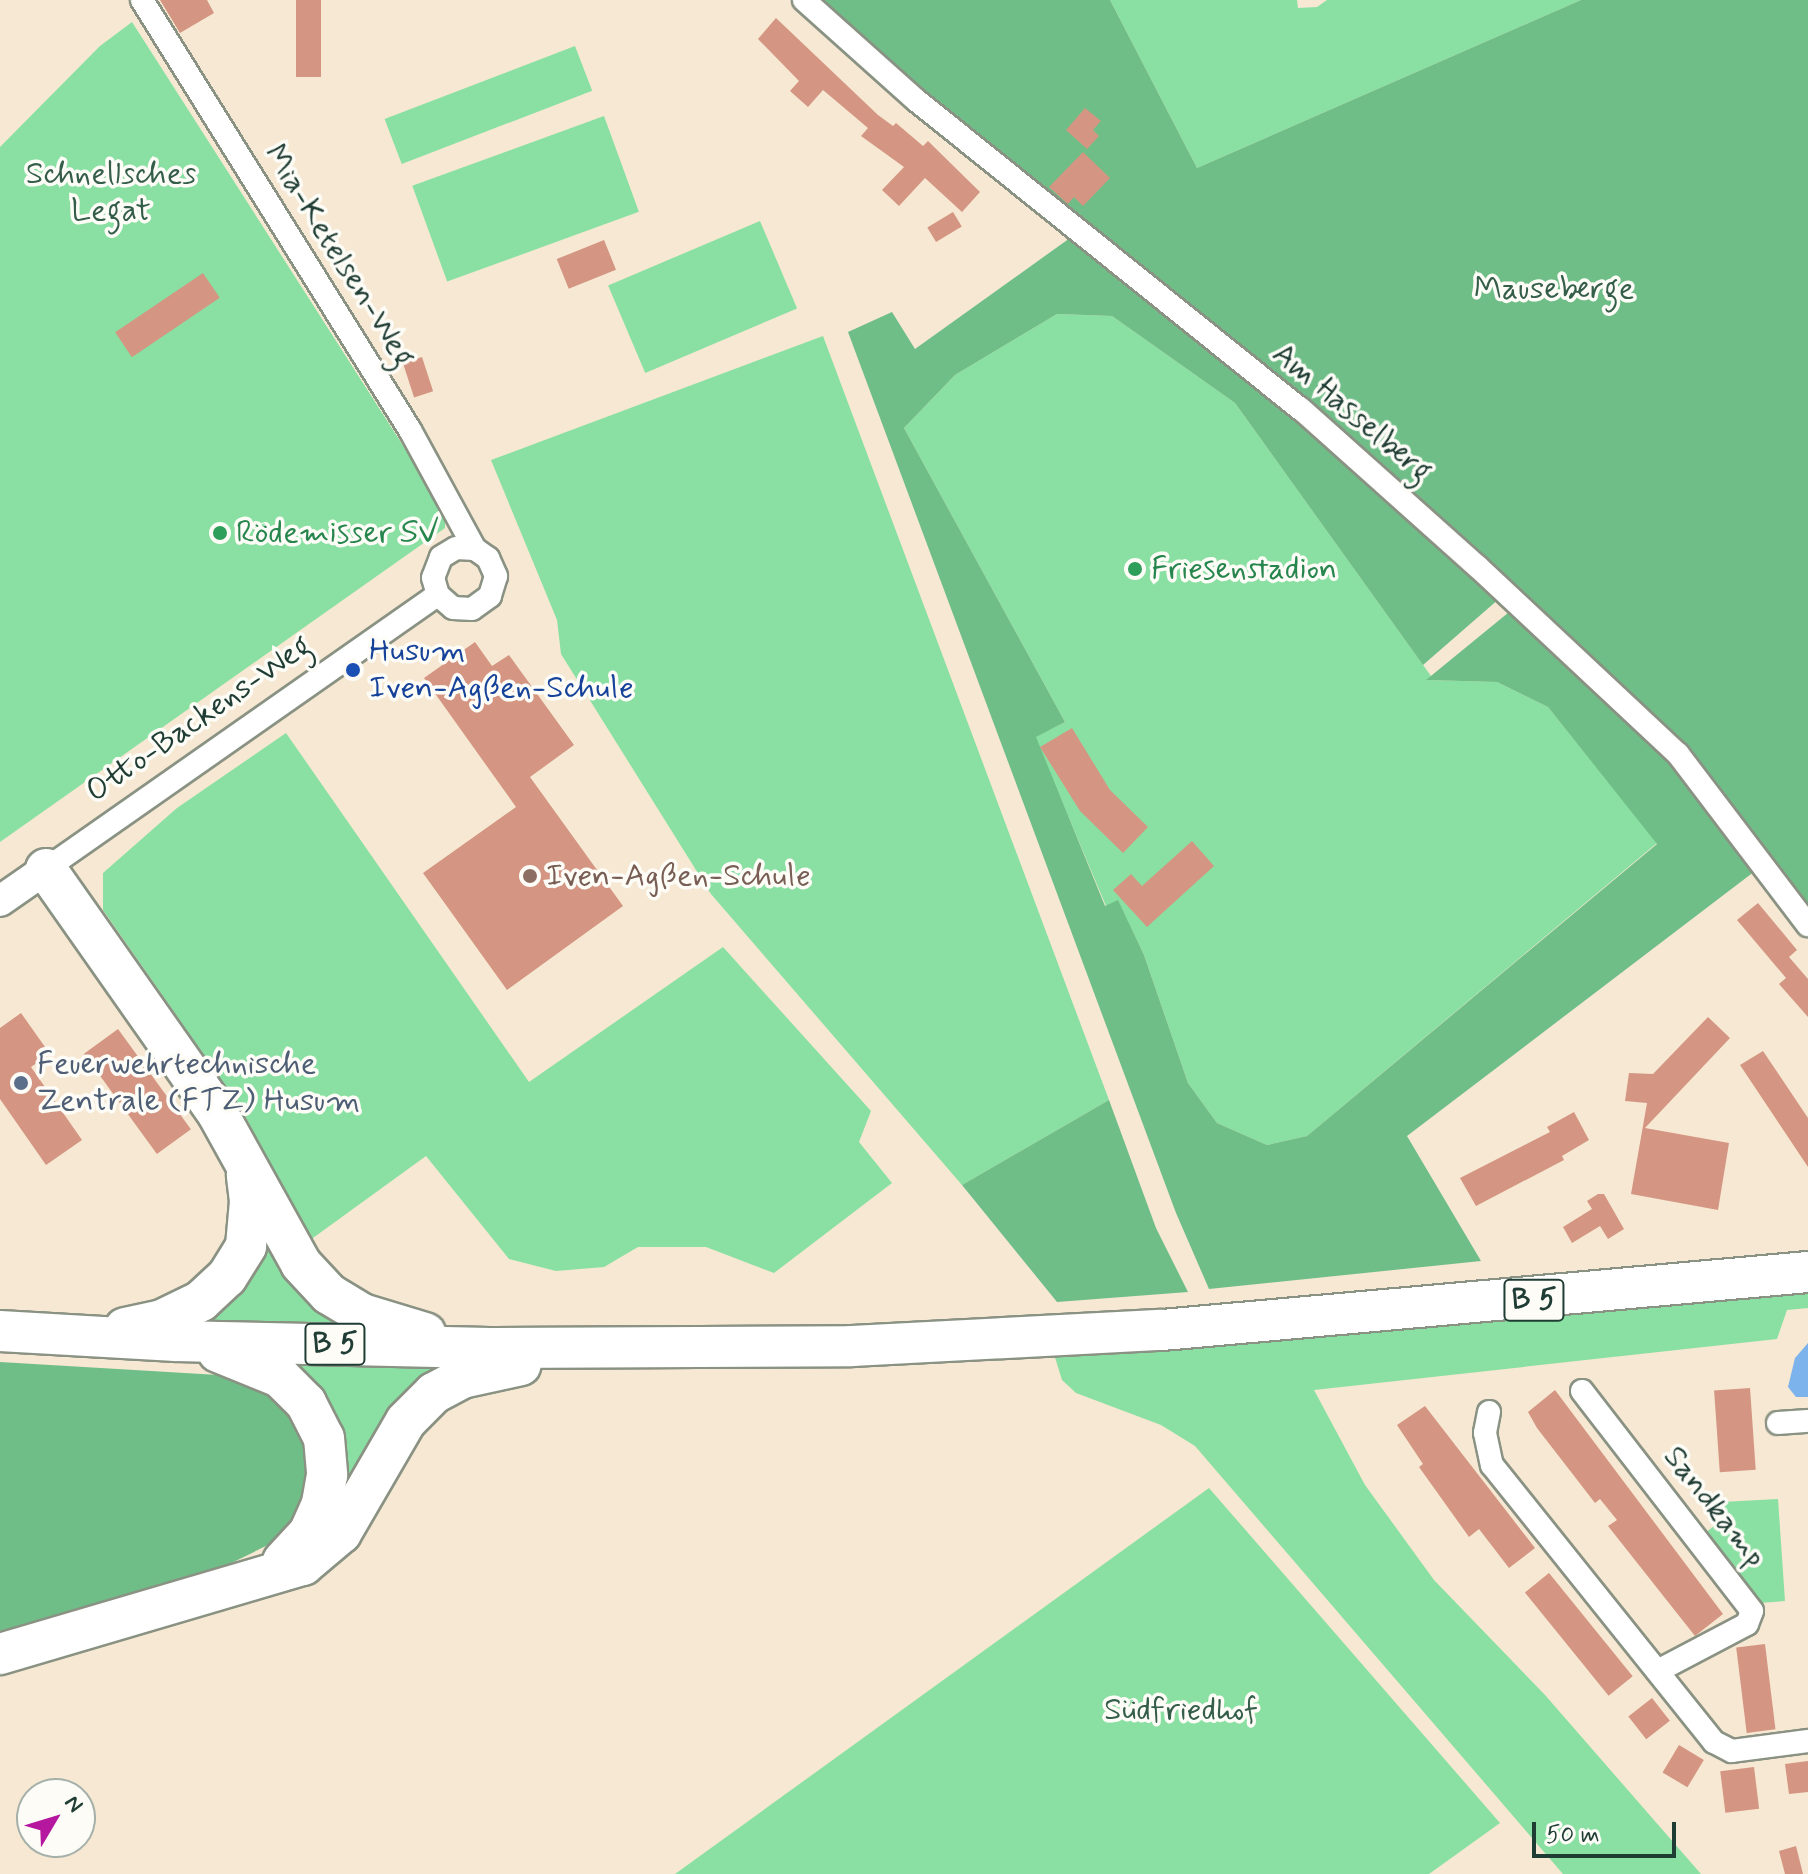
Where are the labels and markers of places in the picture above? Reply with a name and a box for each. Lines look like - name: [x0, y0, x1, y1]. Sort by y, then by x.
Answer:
- place label: Rödemisser SV: [236, 514, 438, 552]
- marker: Rödemisser SV: [211, 524, 229, 542]
- place label: Friesenstadion: [1151, 550, 1337, 588]
- marker: Friesenstadion: [1126, 560, 1144, 578]
- place label: Husum Iven-Agßen-Schule: [369, 633, 634, 708]
- marker: Husum Iven-Agßen-Schule: [344, 661, 362, 679]
- place label: Iven-Agßen-Schule: [546, 857, 811, 895]
- marker: Iven-Agßen-Schule: [521, 867, 539, 885]
- place label: Feuerwehrtechnische Zentrale (FTZ) Husum: [37, 1046, 360, 1121]
- marker: Feuerwehrtechnische Zentrale (FTZ) Husum: [12, 1074, 30, 1092]

